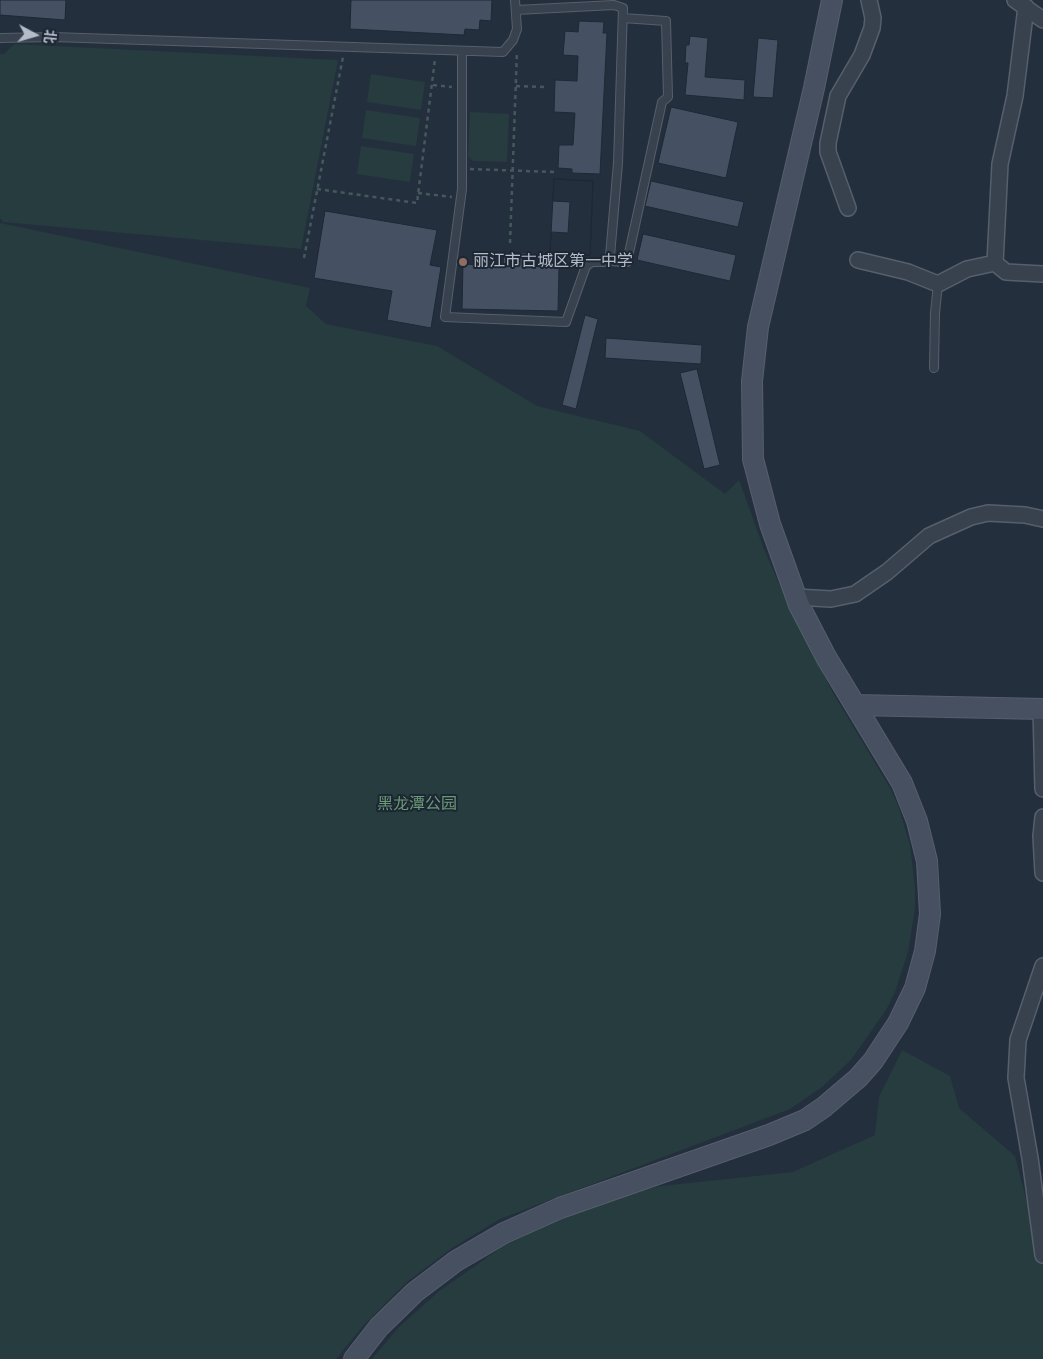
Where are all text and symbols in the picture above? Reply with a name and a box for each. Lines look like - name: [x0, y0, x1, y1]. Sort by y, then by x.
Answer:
- north arrow: [10, 10, 60, 60]
- text: 北: [40, 29, 60, 44]
- place label: 丽江市古城区第一中学: [473, 252, 633, 272]
- marker: 丽江市古城区第一中学: [457, 256, 469, 268]
- park label: 黑龙潭公园: [377, 795, 457, 815]

